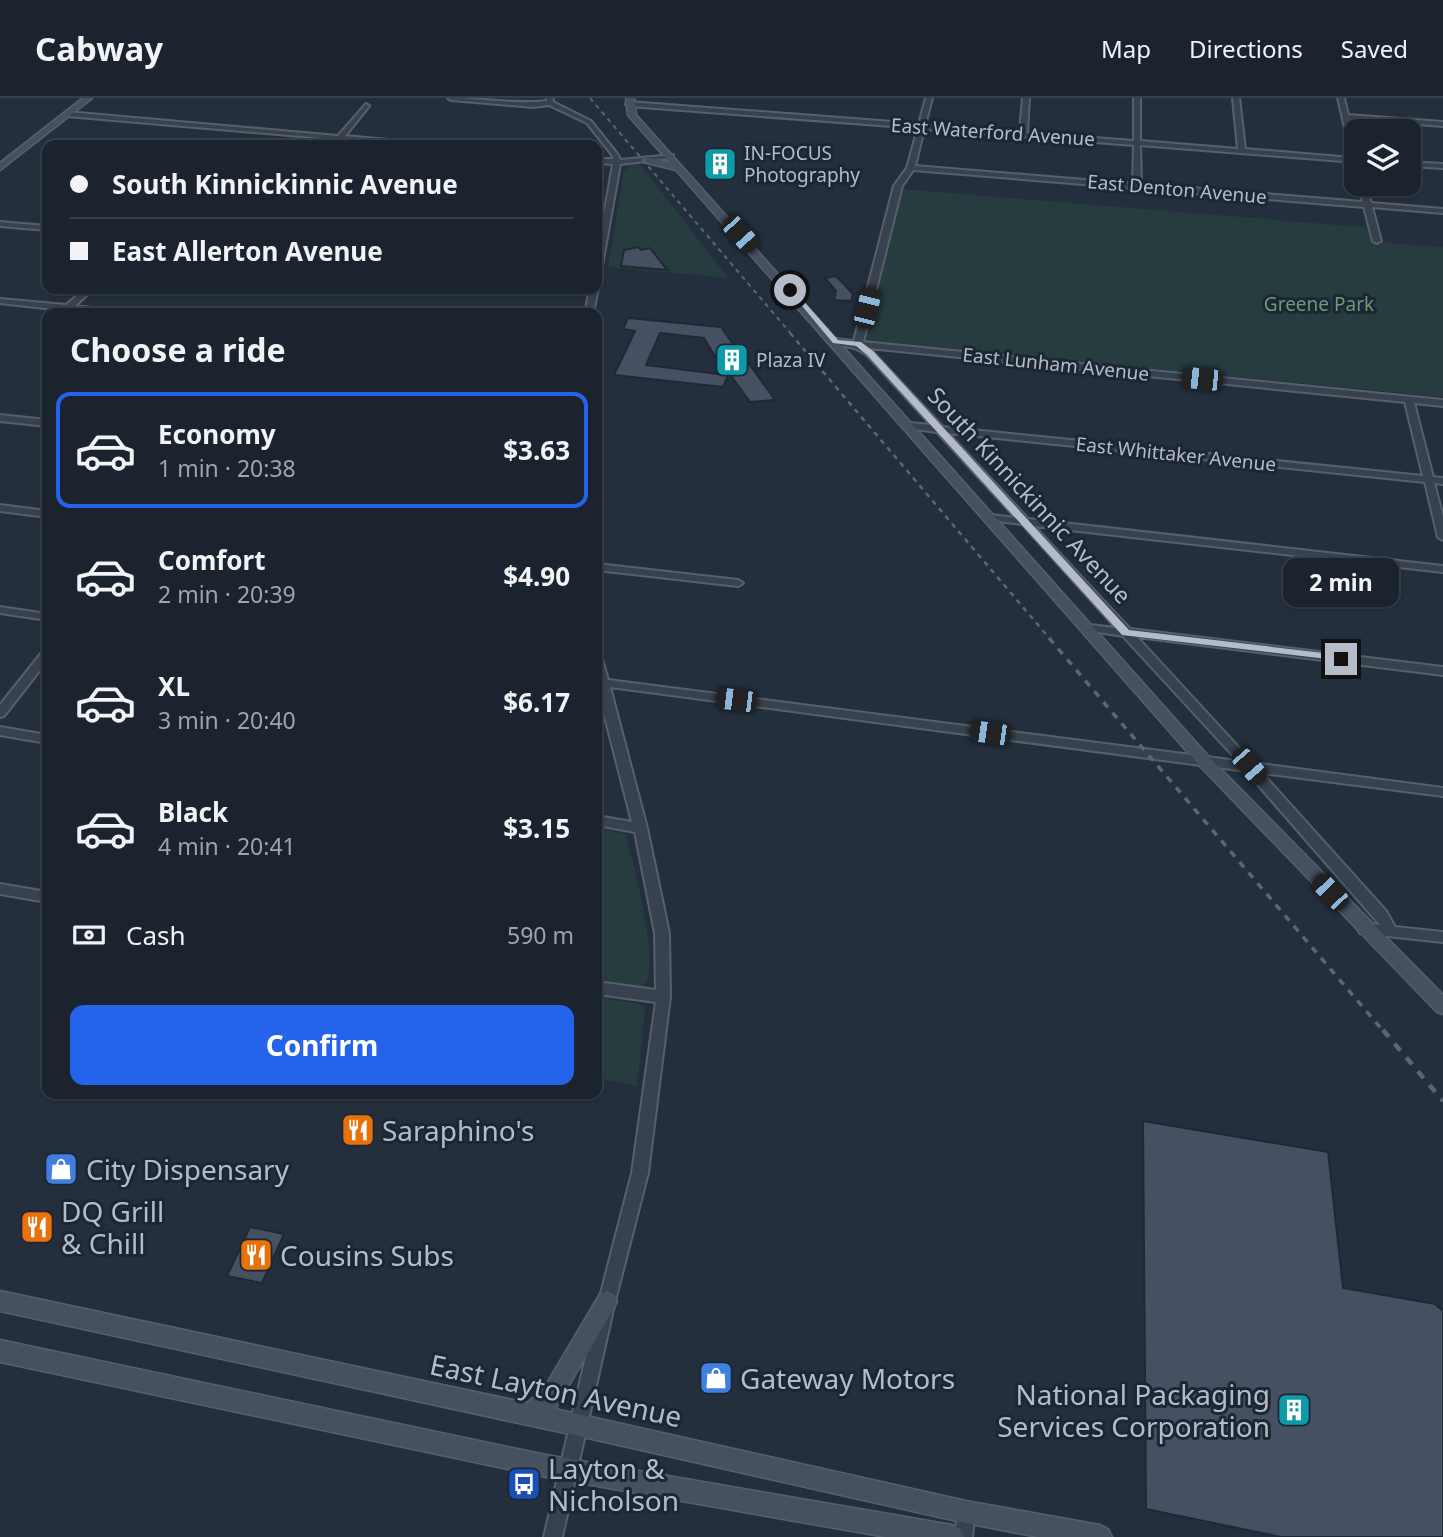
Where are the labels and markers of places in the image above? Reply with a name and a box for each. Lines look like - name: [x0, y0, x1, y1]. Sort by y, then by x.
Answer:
- place label: IN-FOCUS Photography: [744, 140, 860, 188]
- building icon: IN-FOCUS Photography: [701, 145, 739, 183]
- building icon: Plaza IV: [713, 341, 751, 379]
- place label: Plaza IV: [756, 347, 826, 373]
- restaurant icon: Saraphino's: [339, 1111, 377, 1149]
- place label: Saraphino's: [382, 1111, 534, 1149]
- shop icon: City Dispensary: [42, 1150, 80, 1188]
- place label: City Dispensary: [86, 1150, 290, 1188]
- place label: DQ Grill & Chill: [61, 1192, 164, 1262]
- restaurant icon: DQ Grill & Chill: [18, 1208, 56, 1246]
- restaurant icon: Cousins Subs: [237, 1236, 275, 1274]
- place label: Cousins Subs: [280, 1236, 454, 1274]
- shop icon: Gateway Motors: [697, 1359, 735, 1397]
- place label: Gateway Motors: [740, 1359, 955, 1397]
- place label: National Packaging Services Corporation: [997, 1375, 1270, 1445]
- building icon: National Packaging Services Corporation: [1275, 1391, 1313, 1429]
- place label: Layton & Nicholson: [548, 1449, 679, 1519]
- bus stop icon: Layton & Nicholson: [505, 1465, 543, 1503]

